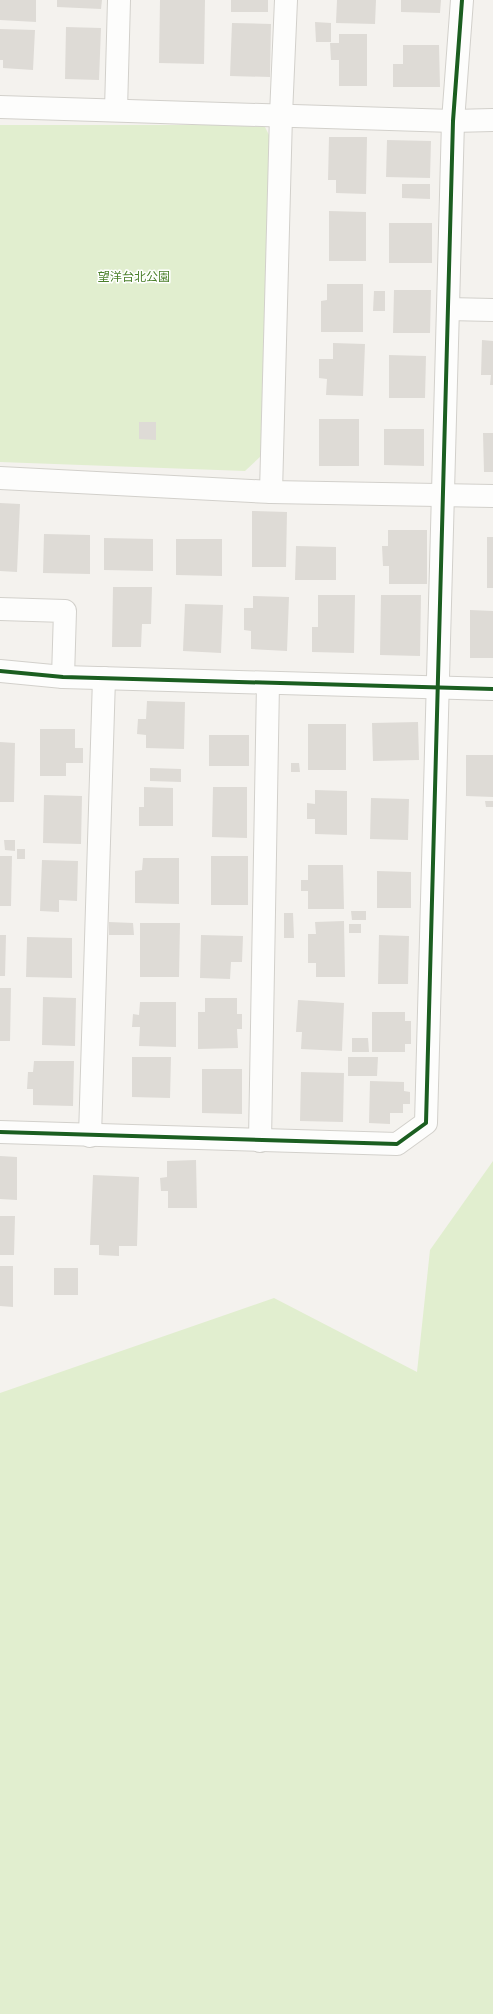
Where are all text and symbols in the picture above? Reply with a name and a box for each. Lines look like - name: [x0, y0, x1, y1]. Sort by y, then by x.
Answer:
- park label: 望洋台北公園: [98, 268, 170, 285]

